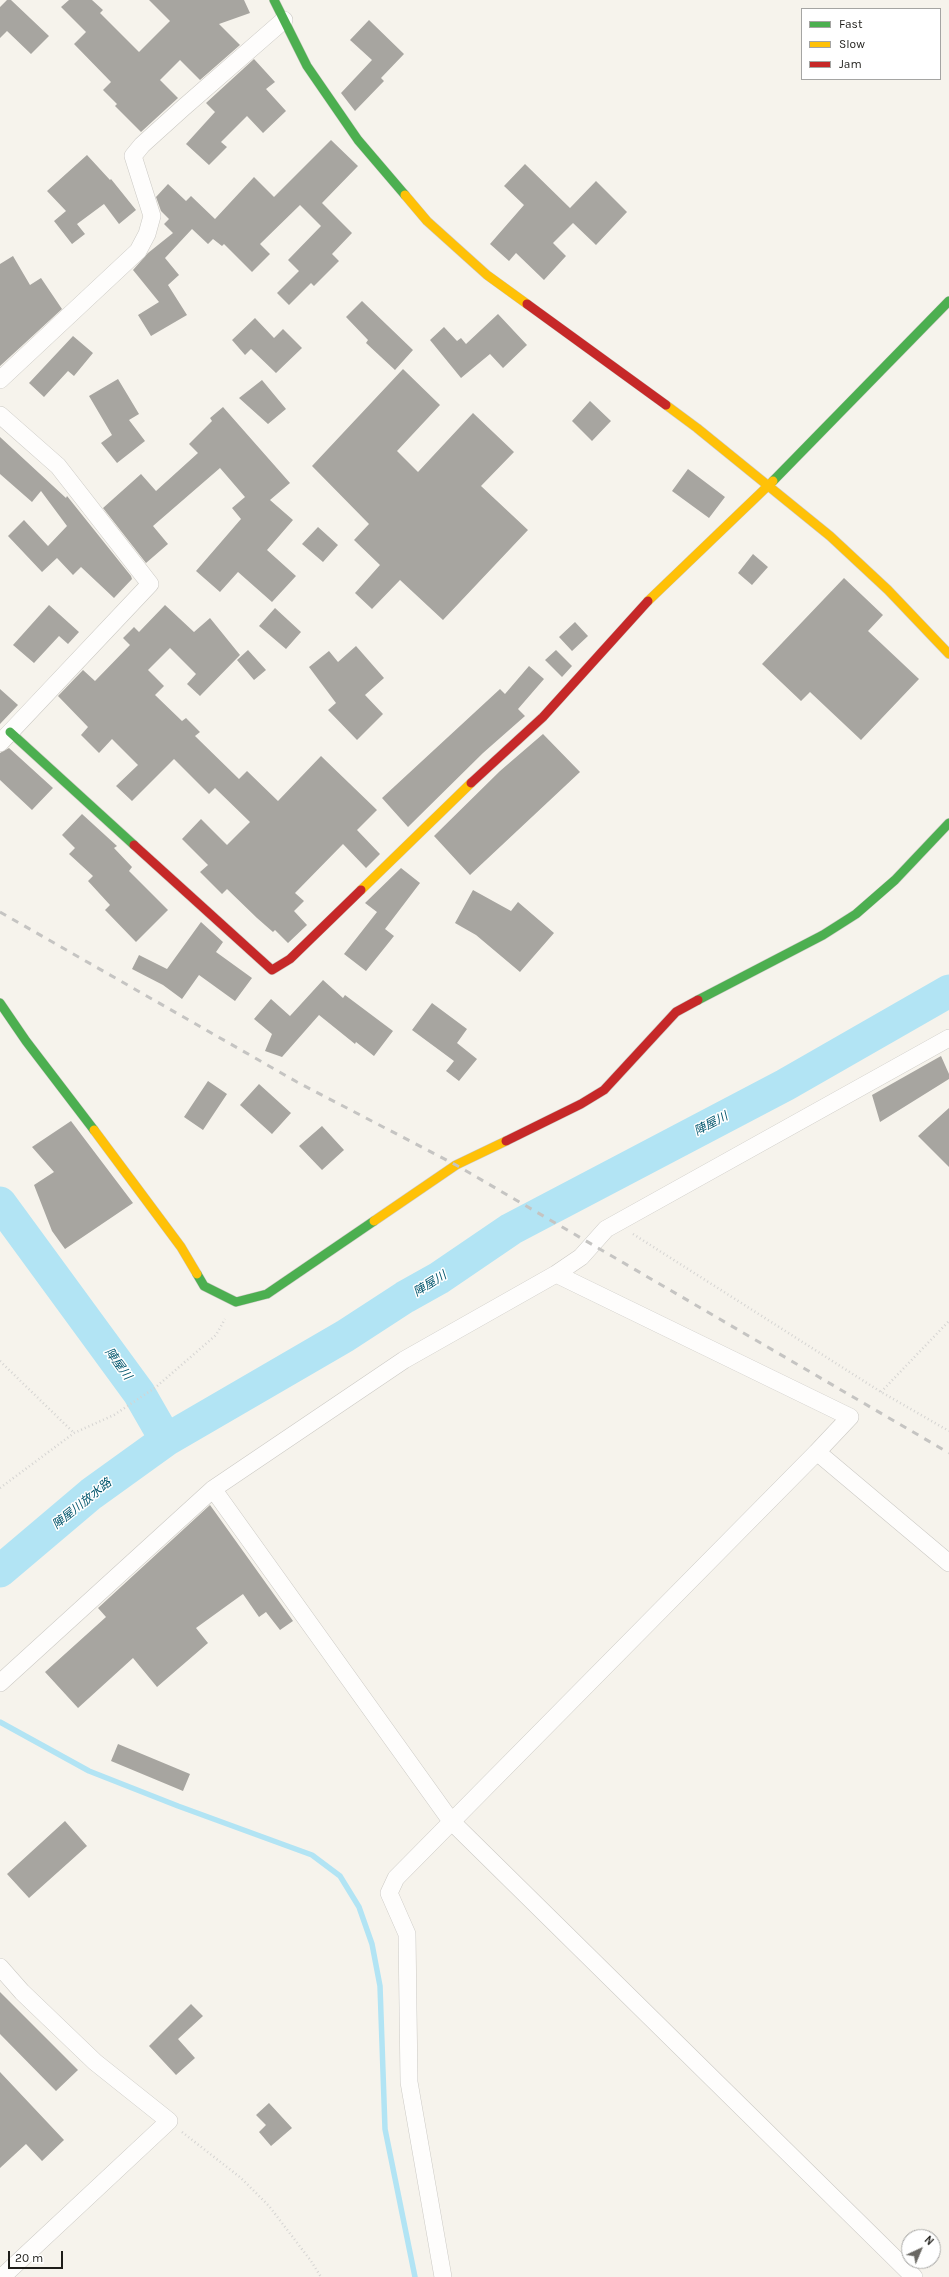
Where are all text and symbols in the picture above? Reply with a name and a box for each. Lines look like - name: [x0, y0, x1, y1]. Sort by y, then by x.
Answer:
- legend: [801, 8, 941, 80]
- text: Fast: [839, 17, 862, 31]
- text: Slow: [839, 37, 865, 51]
- text: Jam: [839, 57, 862, 71]
- water label: 陣屋川: [692, 1109, 730, 1139]
- water label: 陣屋川: [411, 1268, 449, 1300]
- water label: 陣屋川: [102, 1345, 134, 1383]
- water label: 陣屋川放水路: [49, 1476, 115, 1532]
- north arrow: [901, 2229, 941, 2269]
- text: N: [922, 2233, 936, 2248]
- scale bar: [10, 2243, 65, 2269]
- text: 20 m: [15, 2251, 43, 2265]

